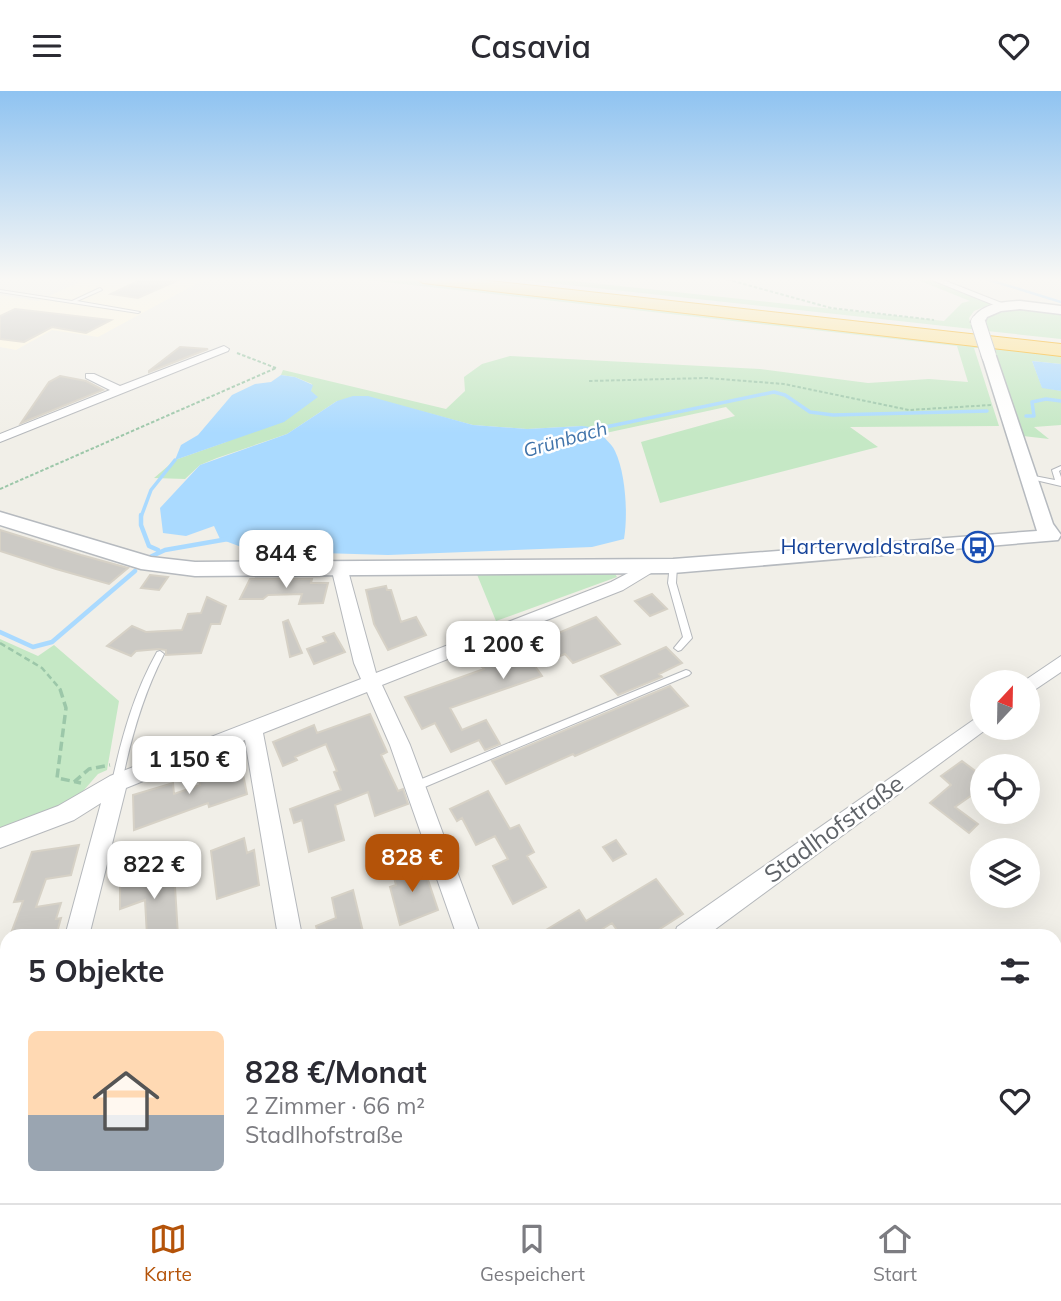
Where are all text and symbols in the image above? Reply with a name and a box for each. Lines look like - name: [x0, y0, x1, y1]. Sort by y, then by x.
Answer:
- text: Casavia: [470, 26, 591, 66]
- icon: menu: [28, 27, 66, 65]
- icon: heart: [995, 27, 1033, 65]
- water label: Grünbach: [520, 416, 610, 462]
- bus stop icon: Harterwaldstraße: [961, 530, 995, 564]
- pin: 844 €: [237, 531, 335, 590]
- place label: Harterwaldstraße: [780, 533, 955, 559]
- text: 844 €: [255, 538, 317, 567]
- pin: 1 200 €: [438, 621, 568, 681]
- text: 1 200 €: [462, 629, 544, 658]
- north arrow: [970, 670, 1040, 740]
- map controls: [970, 670, 1040, 908]
- pin: 1 150 €: [124, 737, 254, 796]
- text: 1 150 €: [148, 744, 230, 773]
- button: locate: [970, 754, 1040, 824]
- street label: Stadlhofstraße: [758, 768, 909, 889]
- pin: 828 €: [363, 835, 461, 894]
- button: layers: [970, 838, 1040, 908]
- pin: 822 €: [105, 841, 203, 901]
- text: 828 €: [381, 842, 443, 871]
- text: 822 €: [123, 849, 185, 878]
- text: 5 Objekte: [28, 952, 164, 990]
- icon: filters: [996, 952, 1034, 990]
- text: 828 €/Monat: [245, 1053, 427, 1091]
- icon: home: [84, 1059, 168, 1143]
- icon: heart: [996, 1082, 1034, 1120]
- text: 2 Zimmer · 66 m²: [245, 1091, 425, 1120]
- text: Stadlhofstraße: [245, 1120, 403, 1149]
- tab: Karte: [144, 1220, 192, 1286]
- tab: Gespeichert: [480, 1220, 585, 1286]
- tab: Start: [873, 1220, 917, 1286]

